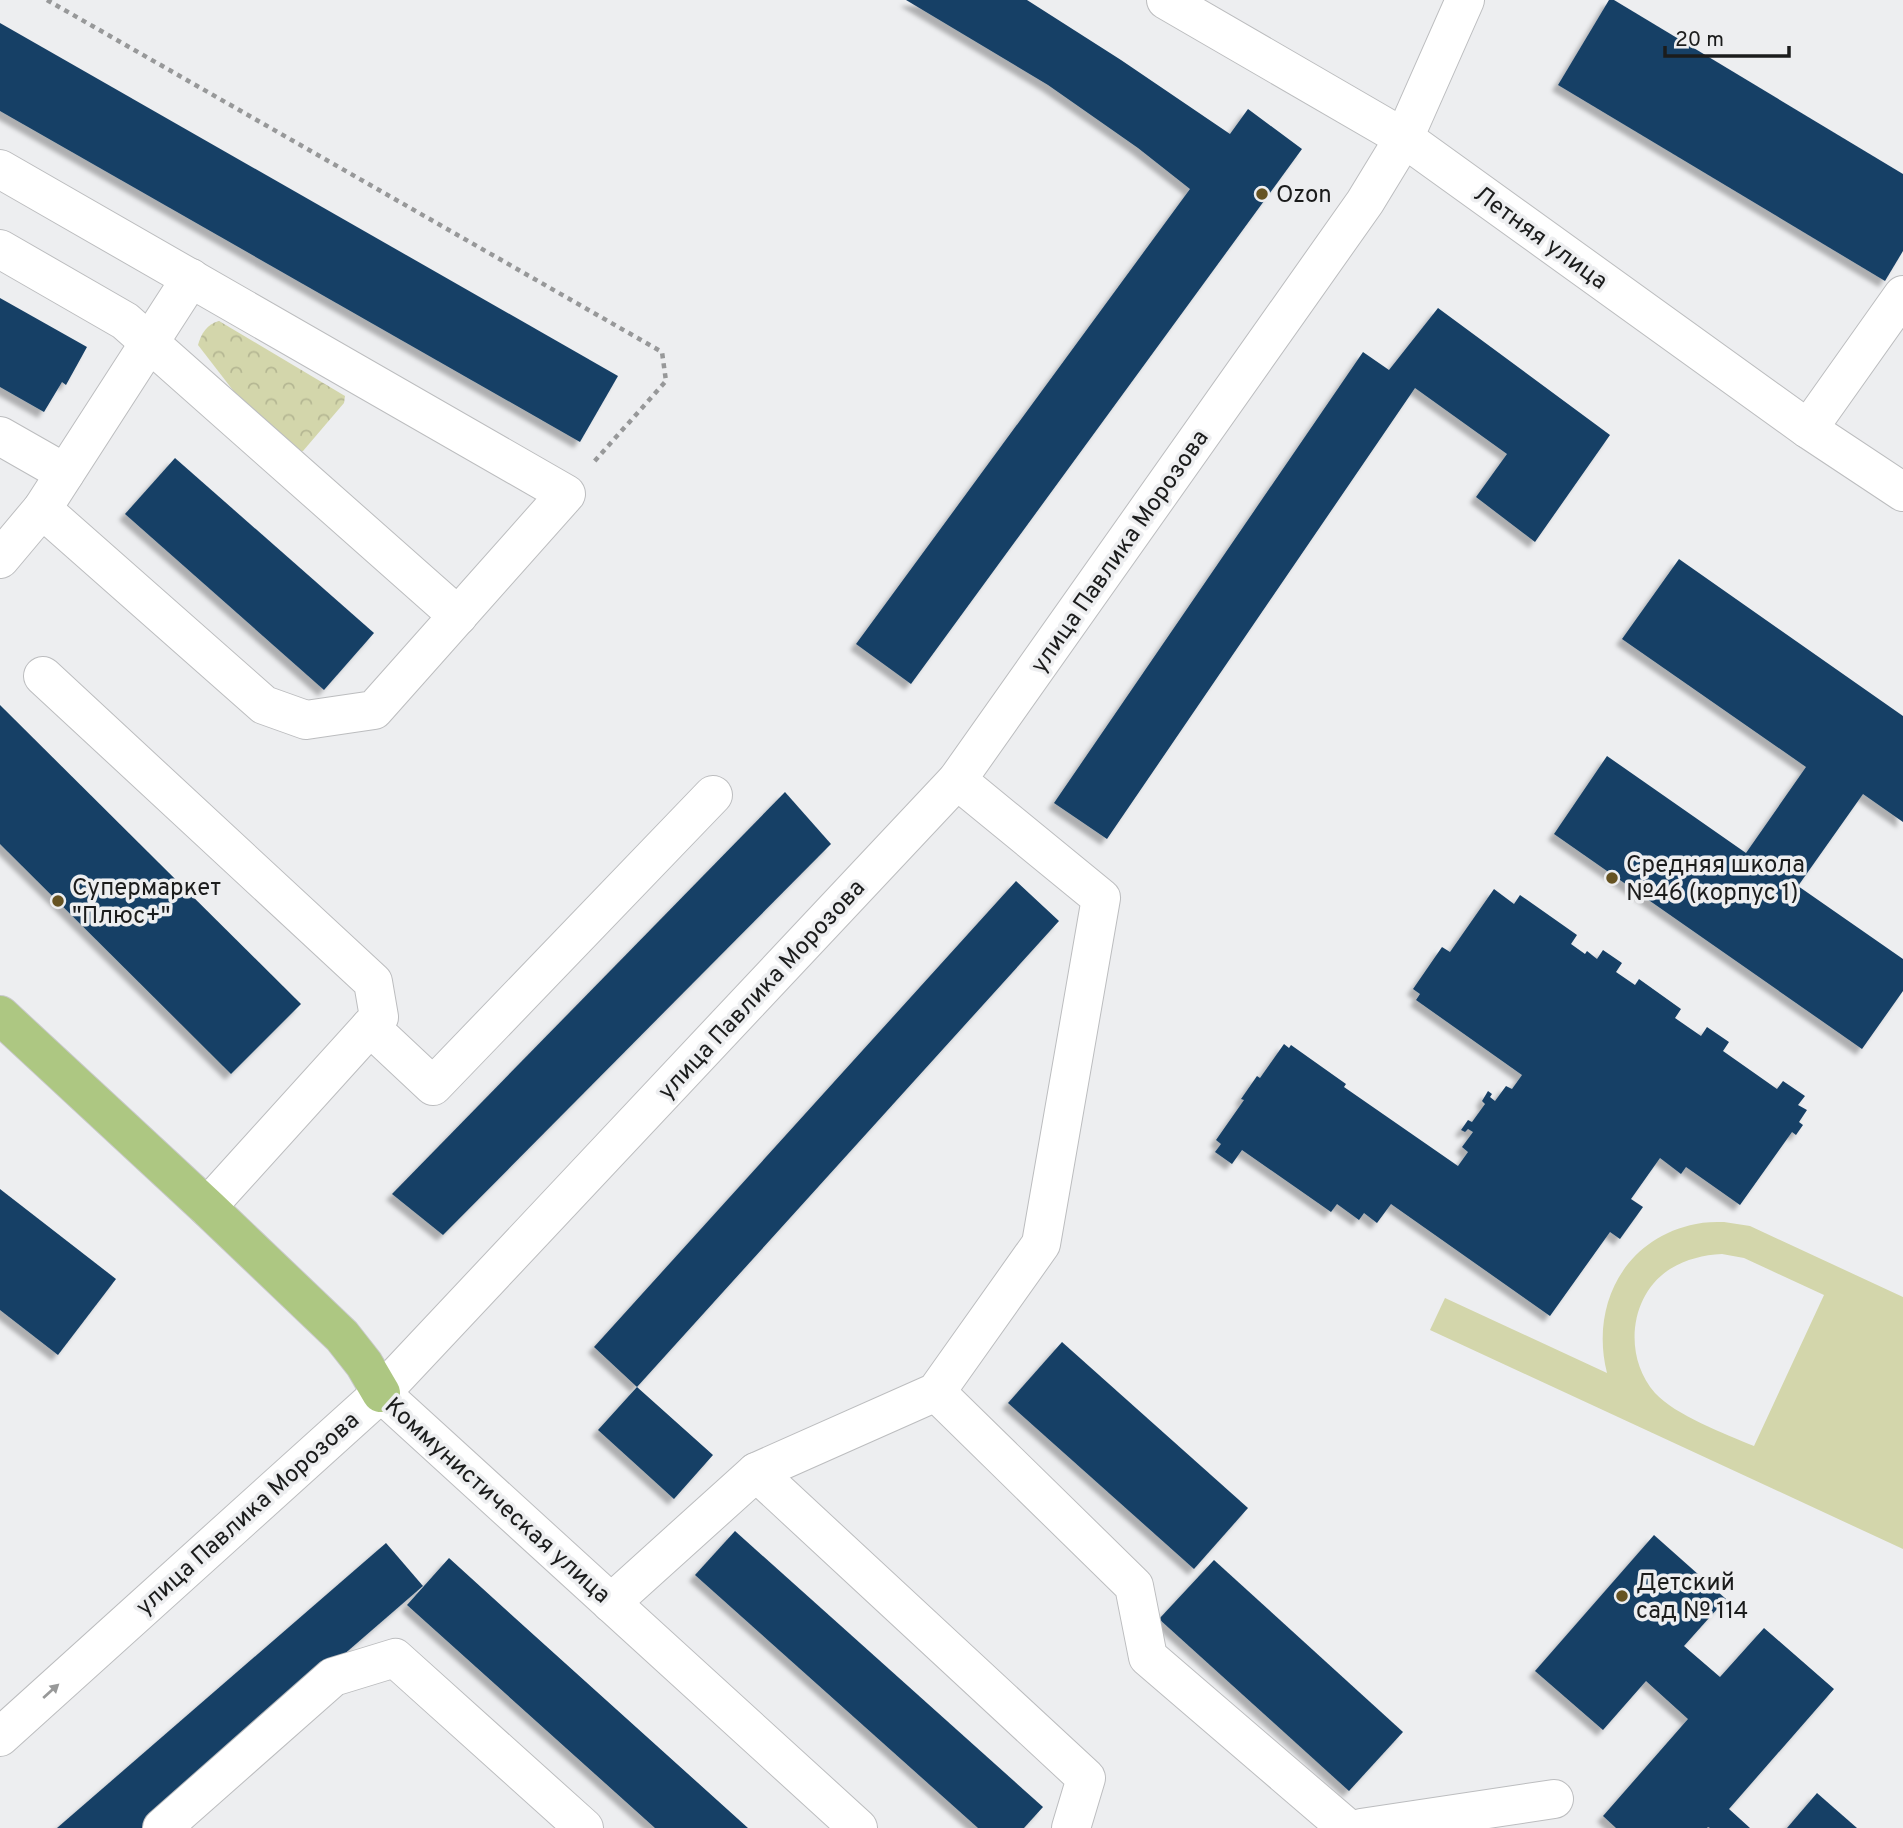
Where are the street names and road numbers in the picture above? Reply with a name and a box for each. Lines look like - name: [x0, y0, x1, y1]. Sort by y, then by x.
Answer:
- street label: Летняя улица: [1467, 180, 1613, 297]
- street label: улица Павлика Морозова: [1025, 425, 1216, 680]
- street label: улица Павлика Морозова: [652, 874, 873, 1107]
- street label: Коммунистическая улица: [377, 1392, 616, 1611]
- street label: улица Павлика Морозова: [130, 1406, 366, 1623]

